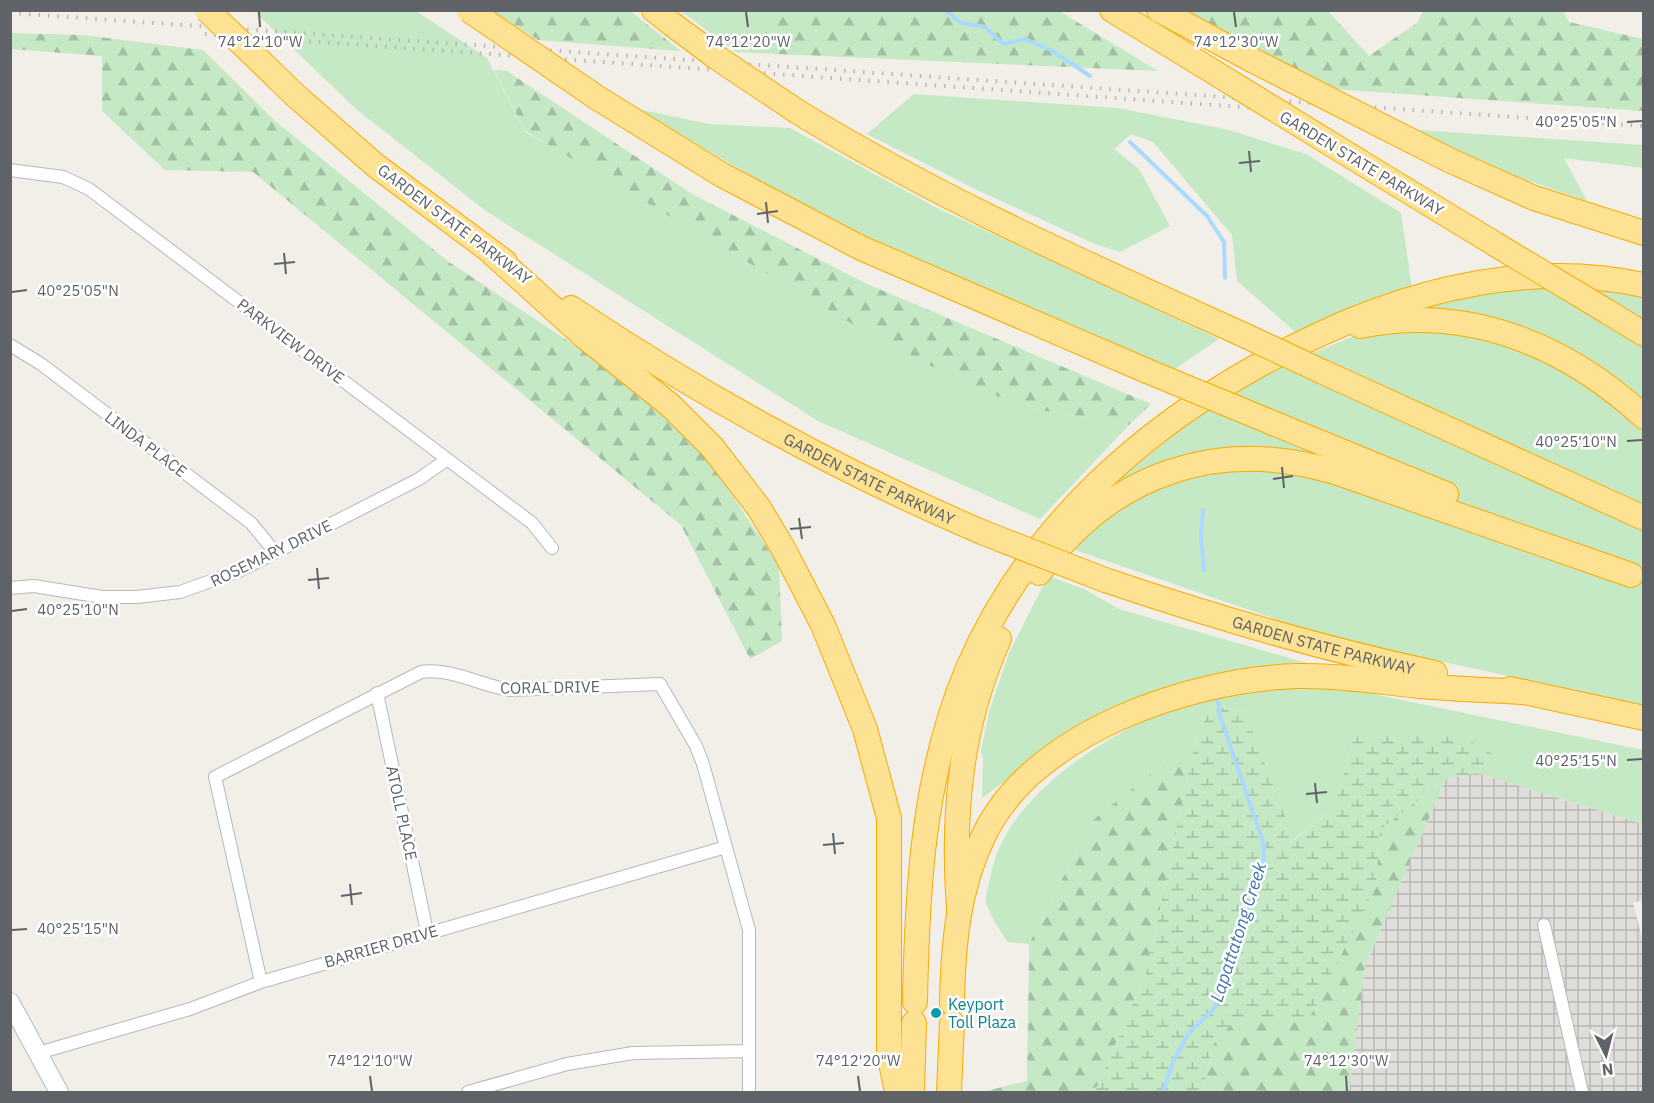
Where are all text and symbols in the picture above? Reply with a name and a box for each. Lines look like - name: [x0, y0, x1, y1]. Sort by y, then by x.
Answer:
- text: 74°12'10"W: [218, 32, 303, 51]
- text: 74°12'20"W: [706, 32, 791, 51]
- text: 74°12'30"W: [1194, 32, 1279, 51]
- street label: GARDEN STATE PARKWAY: [1276, 106, 1448, 220]
- text: 40°25'05"N: [1535, 112, 1617, 131]
- street label: GARDEN STATE PARKWAY: [374, 159, 536, 289]
- text: 40°25'05"N: [37, 281, 119, 300]
- street label: PARKVIEW DRIVE: [233, 294, 349, 388]
- street label: LINDA PLACE: [101, 407, 191, 481]
- street label: GARDEN STATE PARKWAY: [780, 428, 958, 529]
- text: 40°25'10"N: [1535, 432, 1617, 451]
- street label: ROSEMARY DRIVE: [207, 515, 335, 591]
- text: 40°25'10"N: [37, 600, 119, 619]
- street label: GARDEN STATE PARKWAY: [1230, 611, 1417, 678]
- street label: CORAL DRIVE: [500, 676, 600, 698]
- text: 40°25'15"N: [1535, 751, 1617, 770]
- street label: ATOLL PLACE: [382, 764, 422, 862]
- water label: Lapattatong Creek: [1205, 859, 1272, 1005]
- text: 40°25'15"N: [37, 919, 119, 938]
- street label: BARRIER DRIVE: [322, 920, 440, 972]
- place label: Keyport Toll Plaza: [948, 994, 1016, 1032]
- marker: Keyport Toll Plaza: [929, 1006, 943, 1020]
- north arrow: [1576, 1025, 1636, 1085]
- text: 74°12'10"W: [328, 1051, 413, 1070]
- text: 74°12'20"W: [816, 1051, 901, 1070]
- text: 74°12'30"W: [1304, 1051, 1389, 1070]
- text: N: [1601, 1059, 1614, 1080]

